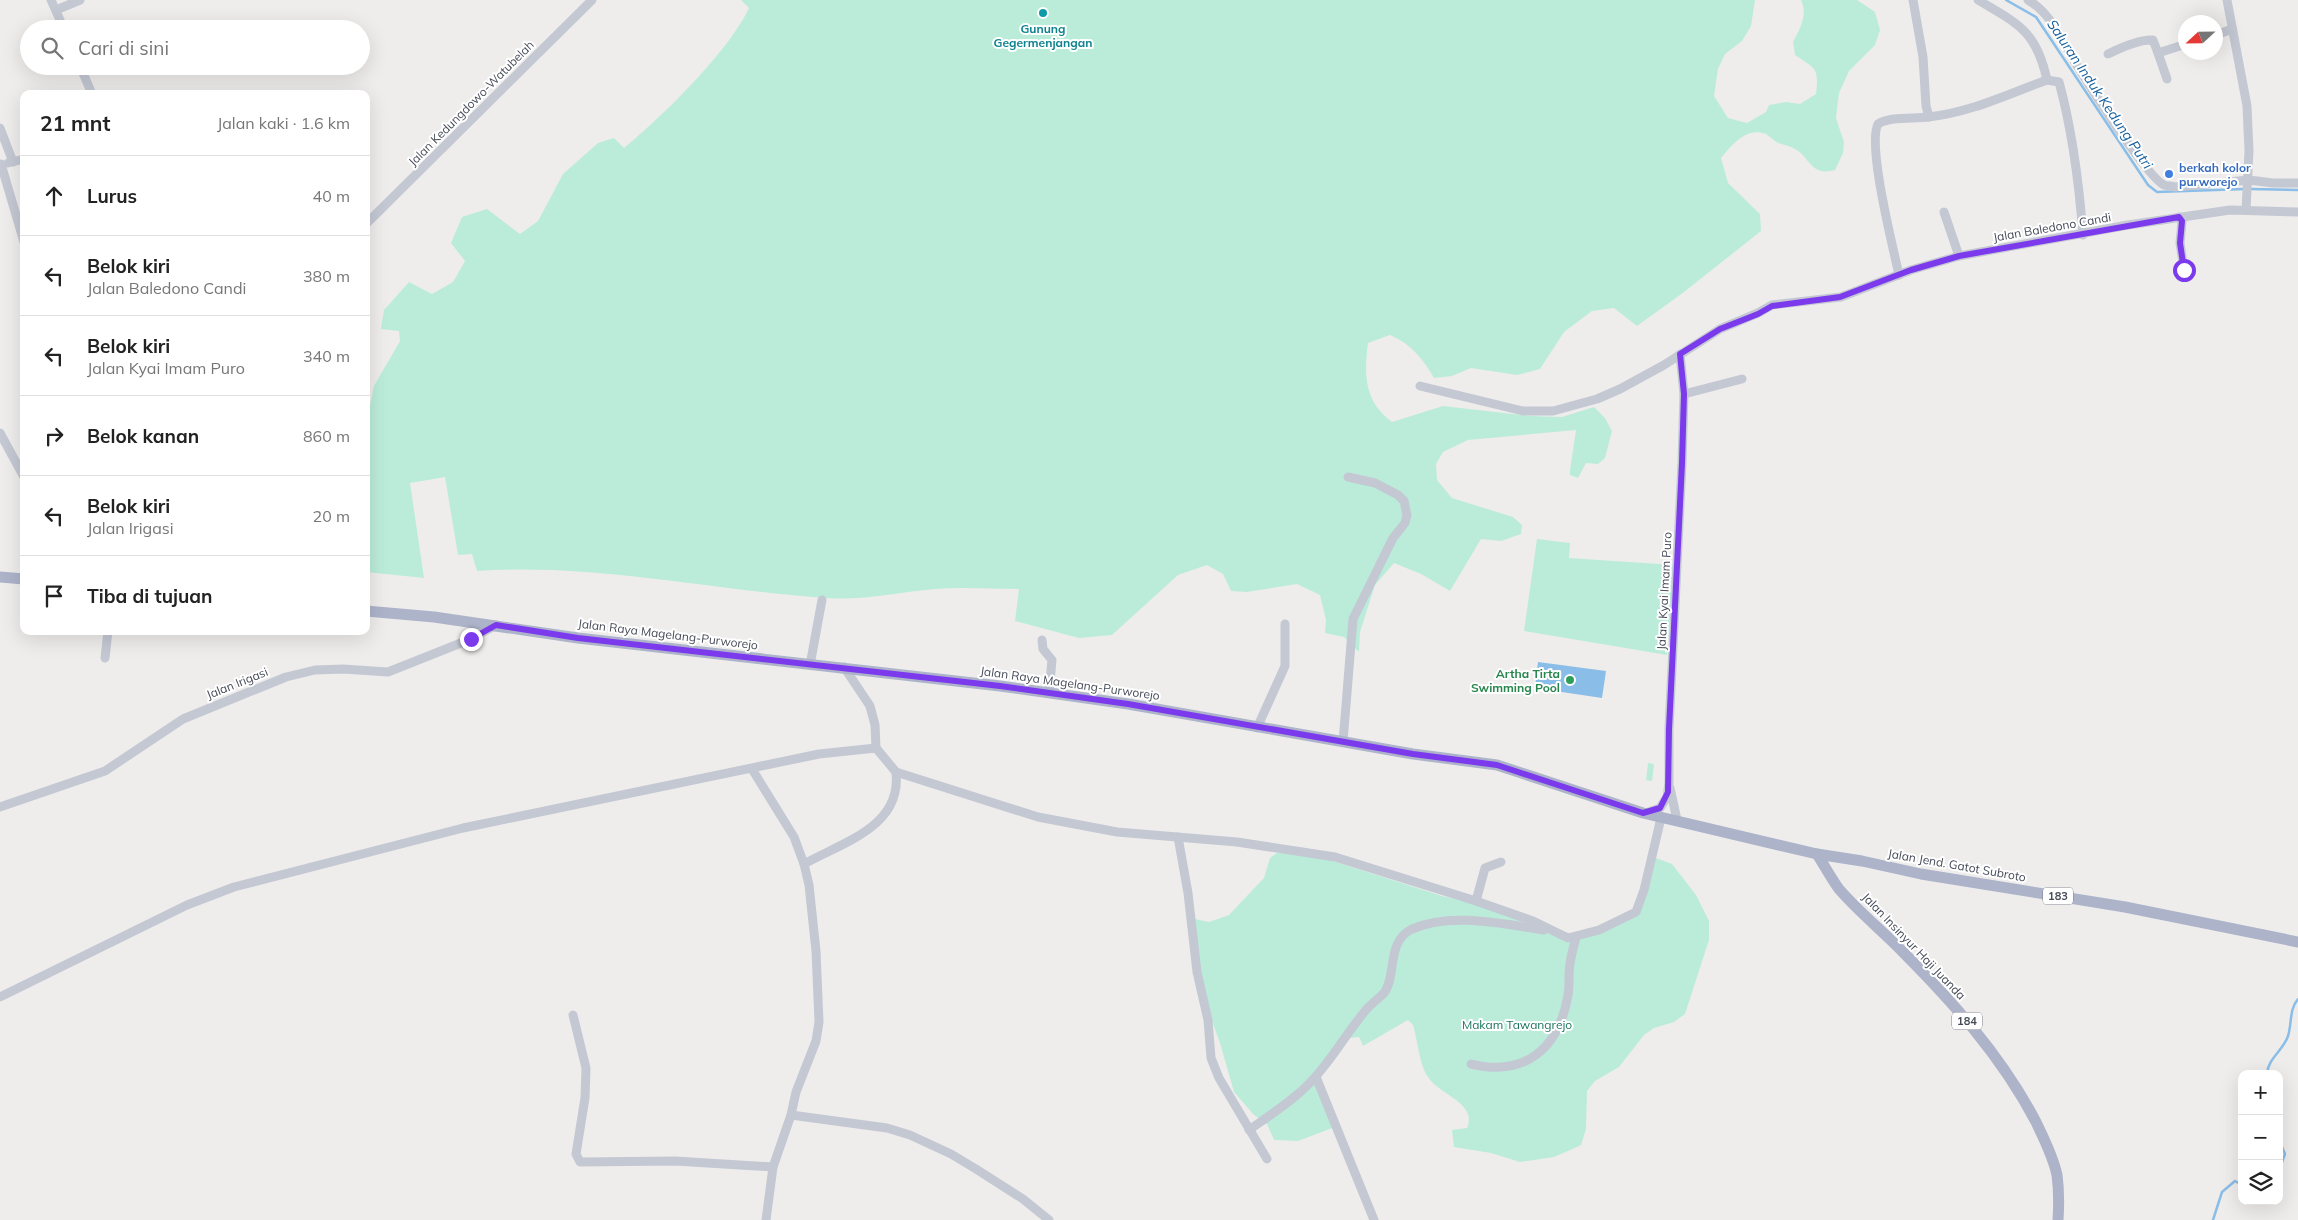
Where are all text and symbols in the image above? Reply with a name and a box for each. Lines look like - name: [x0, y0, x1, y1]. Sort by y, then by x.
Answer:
- marker: Gunung Gegermenjangan: [1037, 7, 1049, 19]
- north arrow: [2178, 15, 2223, 60]
- water label: Saluran Induk Kedung Putri: [2043, 16, 2157, 173]
- search box: [20, 20, 370, 75]
- place label: Gunung Gegermenjangan: [994, 21, 1092, 50]
- icon: search: [38, 34, 66, 62]
- text: Cari di sini: [78, 36, 169, 60]
- street label: Jalan Kedungdowo-Watubelah: [405, 37, 537, 169]
- text: 21 mnt: [40, 110, 110, 136]
- text: Jalan kaki · 1.6 km: [217, 113, 350, 133]
- place label: berkah kolor purworejo: [2179, 160, 2251, 189]
- marker: berkah kolor purworejo: [2163, 168, 2175, 180]
- icon: ahead: [40, 182, 68, 210]
- text: Lurus: [87, 184, 137, 208]
- text: 40 m: [313, 186, 350, 206]
- street label: Jalan Baledono Candi: [1992, 209, 2112, 245]
- text: Belok kiri: [87, 254, 170, 278]
- route start: [2173, 259, 2196, 282]
- icon: left: [40, 262, 68, 290]
- text: 380 m: [303, 266, 350, 286]
- text: Jalan Baledono Candi: [87, 278, 246, 298]
- text: Belok kiri: [87, 334, 170, 358]
- icon: left: [40, 342, 68, 370]
- text: 340 m: [303, 346, 350, 366]
- text: Jalan Kyai Imam Puro: [87, 358, 245, 378]
- icon: right: [40, 422, 68, 450]
- text: Belok kanan: [87, 424, 199, 448]
- text: 860 m: [303, 426, 350, 446]
- text: Belok kiri: [87, 494, 170, 518]
- icon: left: [40, 502, 68, 530]
- text: 20 m: [313, 506, 350, 526]
- text: Jalan Irigasi: [87, 518, 174, 538]
- street label: Jalan Kyai Imam Puro: [1653, 531, 1675, 651]
- icon: arrive: [40, 582, 68, 610]
- text: Tiba di tujuan: [87, 584, 212, 608]
- street label: Jalan Raya Magelang-Purworejo: [577, 616, 759, 653]
- route end: [460, 628, 483, 651]
- street label: Jalan Raya Magelang-Purworejo: [979, 663, 1161, 703]
- street label: Jalan Irigasi: [204, 664, 270, 702]
- place label: Artha Tirta Swimming Pool: [1471, 666, 1560, 695]
- marker: Artha Tirta Swimming Pool: [1564, 674, 1576, 686]
- street label: Jalan Jend. Gatot Subroto: [1887, 845, 2027, 885]
- road number: 183: [2043, 888, 2073, 904]
- street label: Jalan Insinyur Haji Juanda: [1859, 889, 1969, 1003]
- road number: 184: [1952, 1012, 1982, 1030]
- park label: Makam Tawangrejo: [1462, 1017, 1572, 1032]
- map controls: [2238, 1070, 2283, 1205]
- button: +: [2238, 1070, 2283, 1115]
- button: −: [2238, 1115, 2283, 1160]
- button: layers: [2238, 1160, 2283, 1205]

